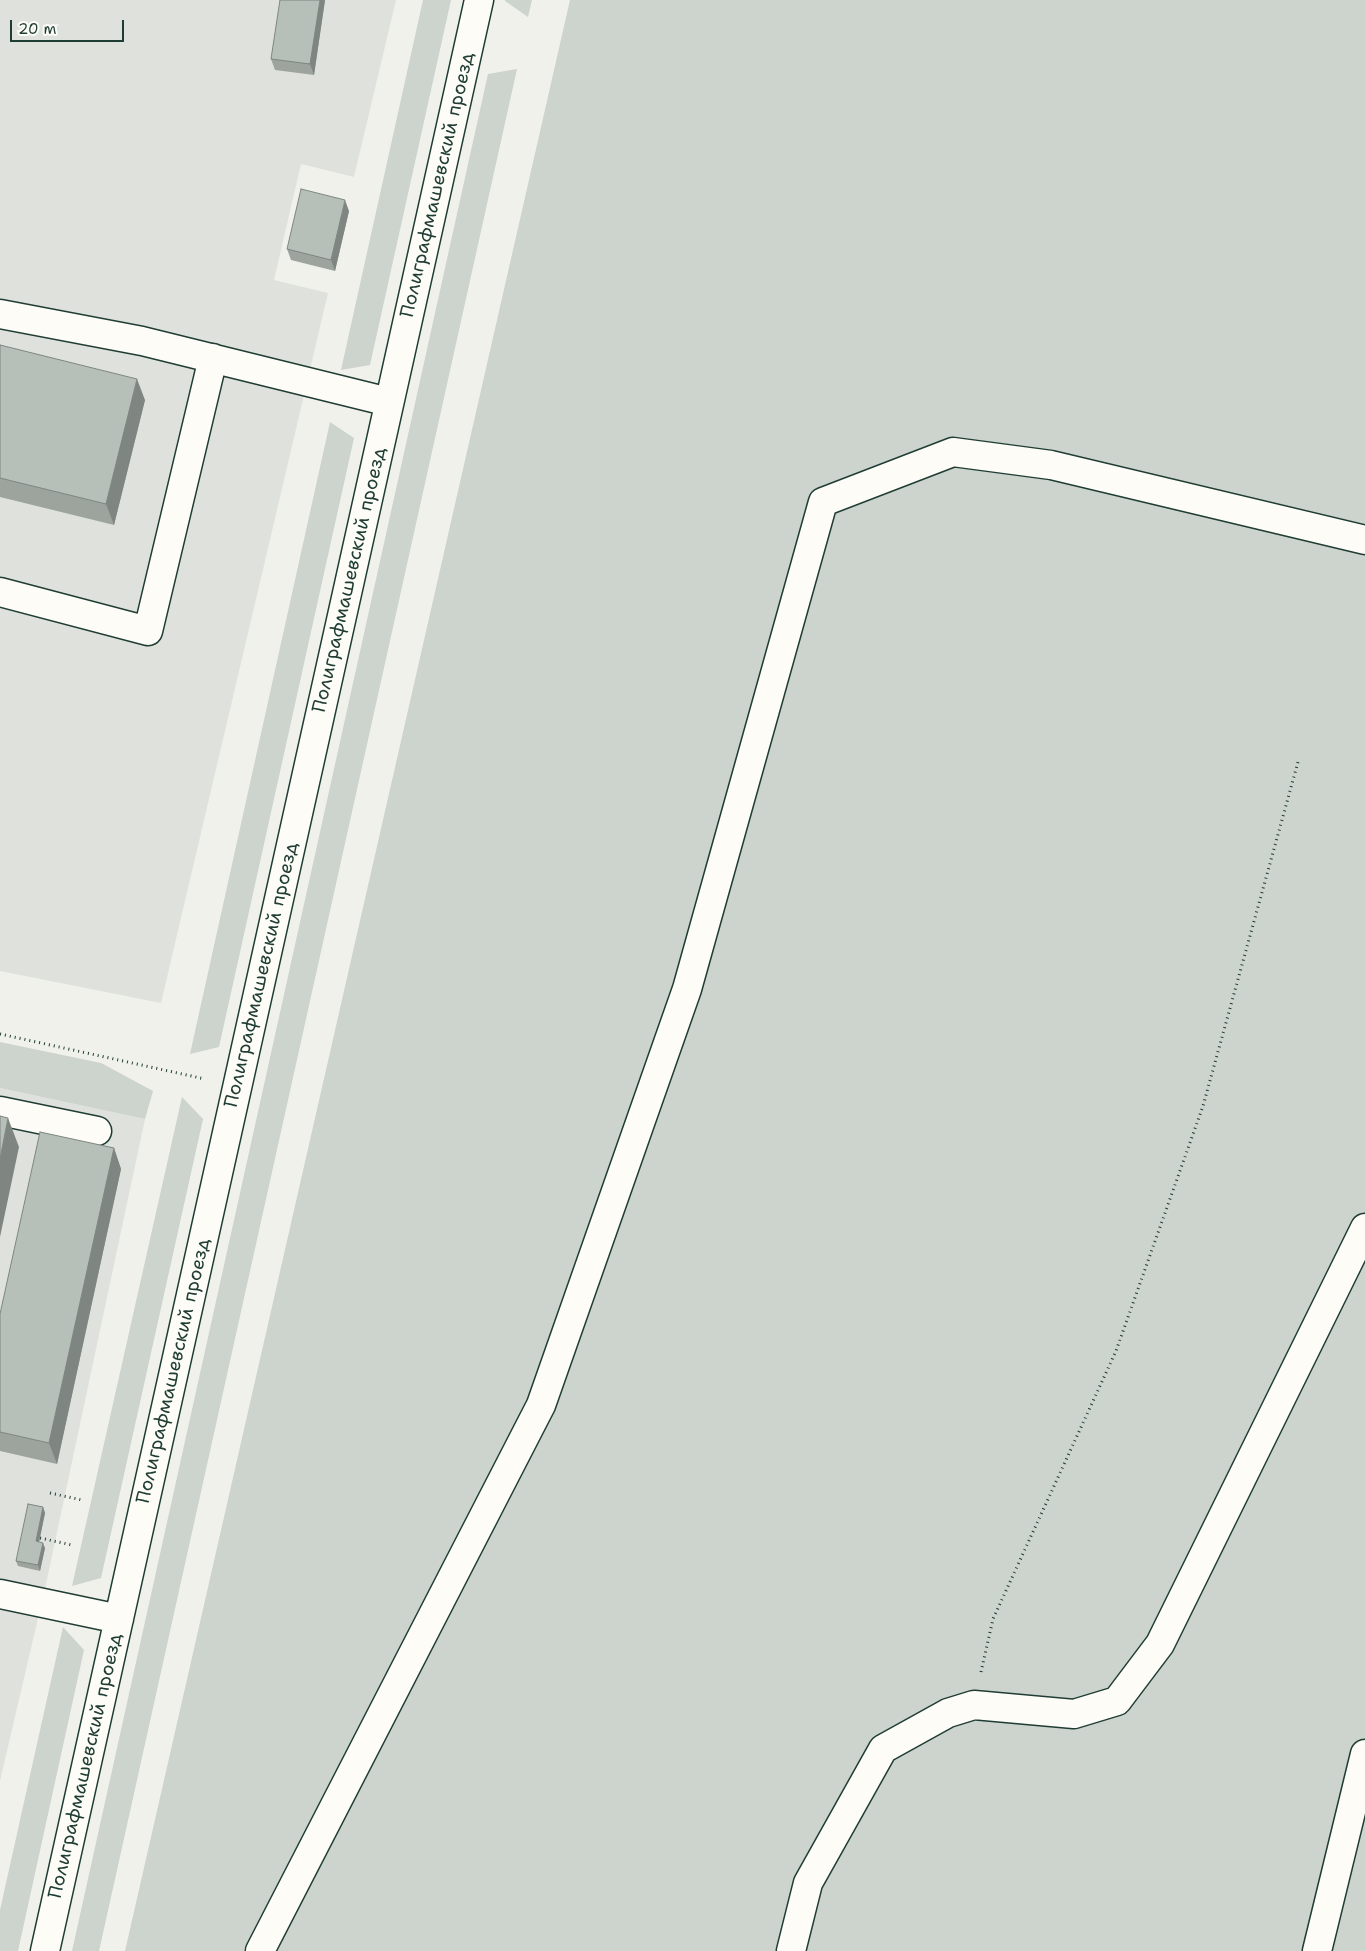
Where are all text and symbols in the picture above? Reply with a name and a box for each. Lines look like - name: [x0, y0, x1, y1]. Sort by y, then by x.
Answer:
- scale bar: [12, 10, 126, 42]
- text: 20 m: [18, 19, 57, 39]
- street label: Полиграфмашевский проезд: [396, 50, 480, 320]
- street label: Полиграфмашевский проезд: [308, 445, 392, 715]
- street label: Полиграфмашевский проезд: [220, 840, 304, 1110]
- street label: Полиграфмашевский проезд: [132, 1236, 216, 1506]
- street label: Полиграфмашевский проезд: [44, 1631, 128, 1901]

